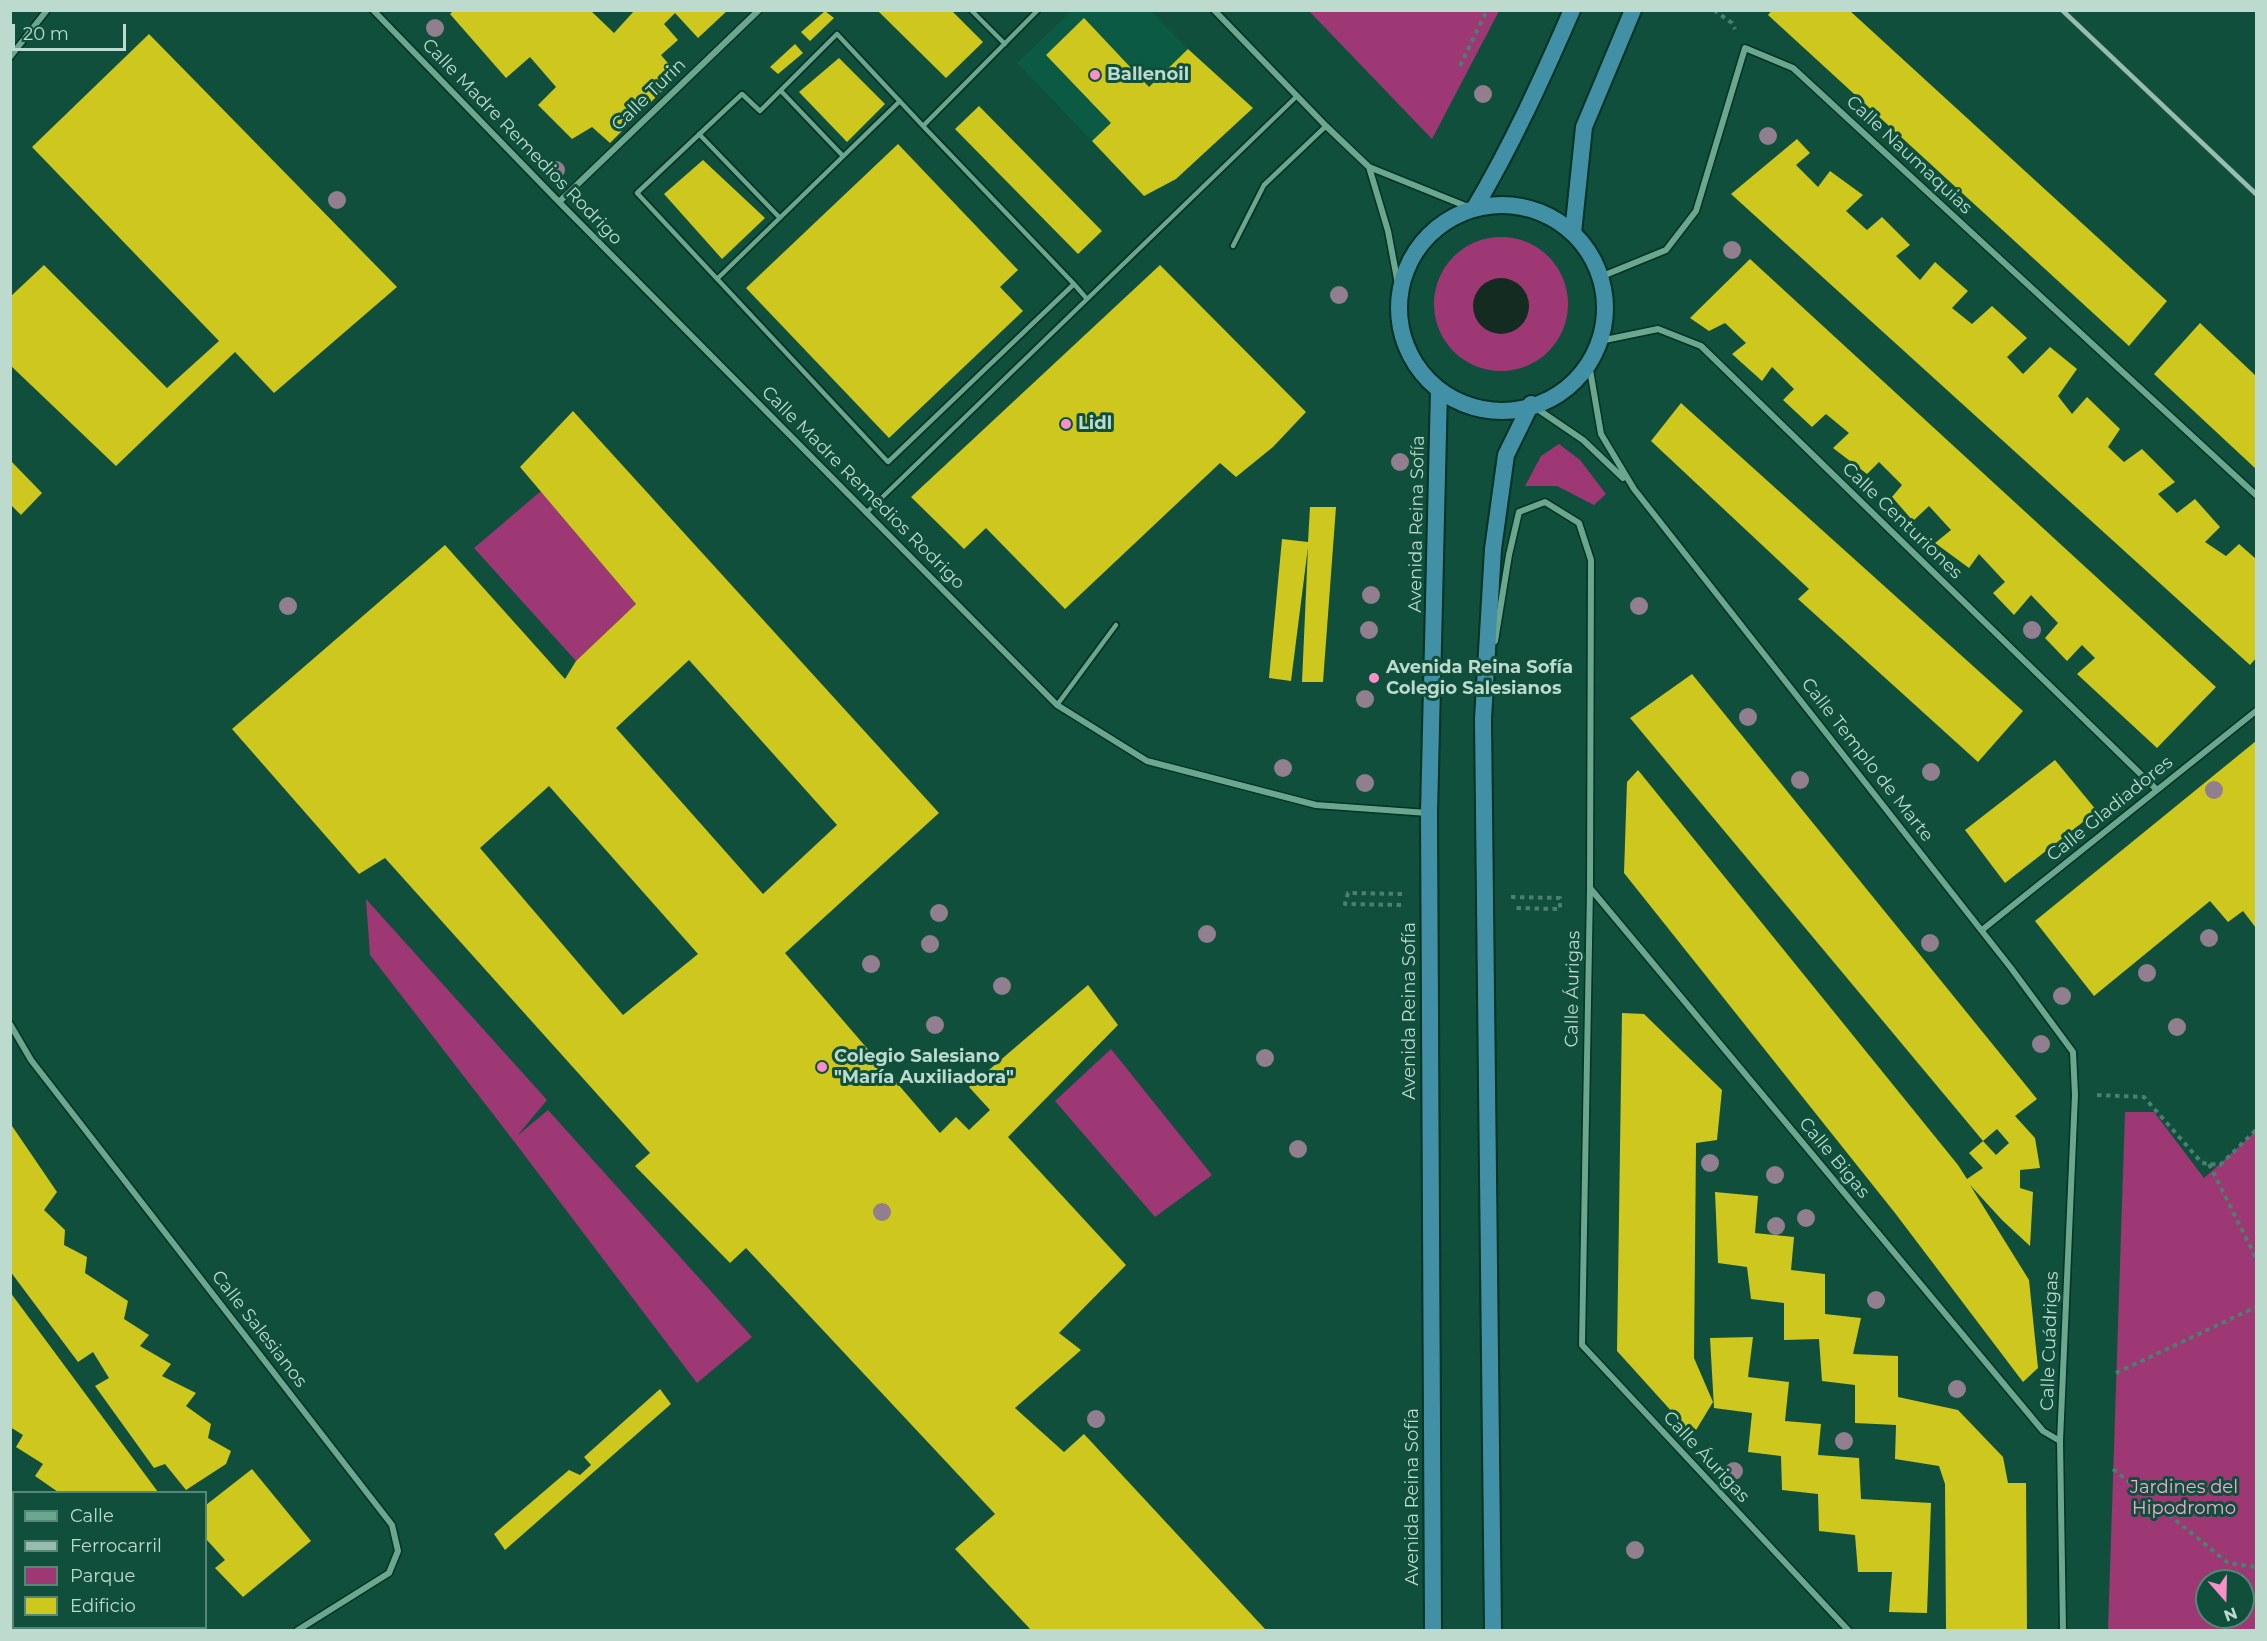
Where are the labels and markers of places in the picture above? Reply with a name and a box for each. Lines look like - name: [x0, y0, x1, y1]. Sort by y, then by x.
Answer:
- place label: Ballenoil: [1107, 64, 1189, 86]
- marker: Ballenoil: [1088, 68, 1102, 82]
- place label: Lidl: [1078, 413, 1112, 435]
- marker: Lidl: [1059, 417, 1073, 431]
- place label: Avenida Reina Sofía Colegio Salesianos: [1386, 657, 1573, 700]
- marker: Avenida Reina Sofía Colegio Salesianos: [1367, 671, 1381, 685]
- place label: Colegio Salesiano "María Auxiliadora": [834, 1046, 1014, 1088]
- marker: Colegio Salesiano "María Auxiliadora": [815, 1060, 829, 1074]

